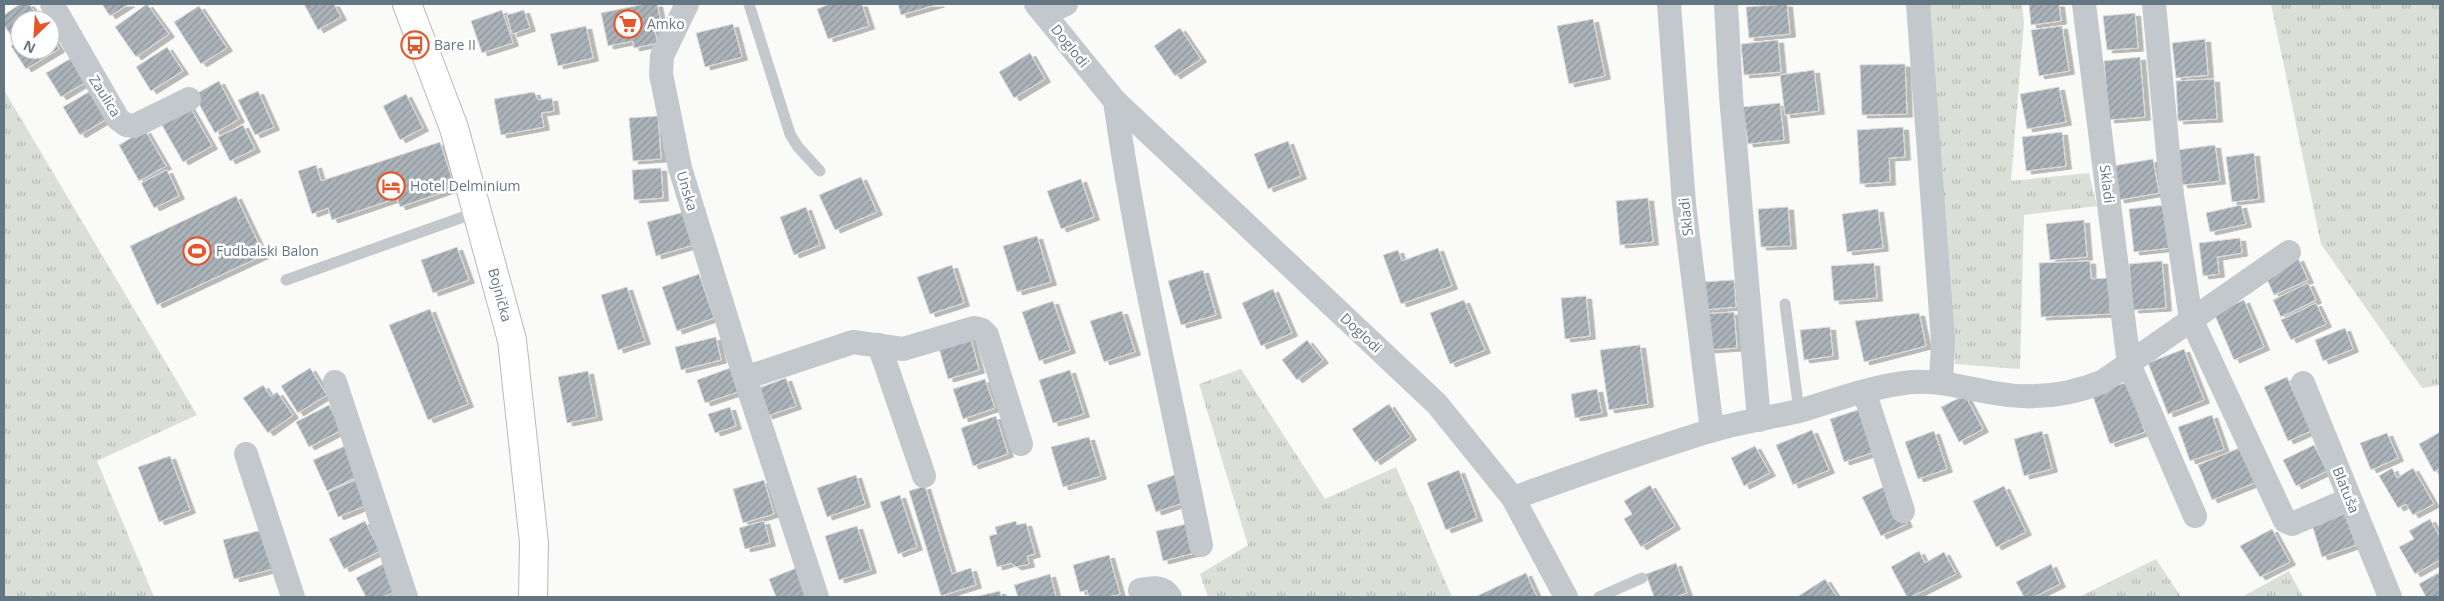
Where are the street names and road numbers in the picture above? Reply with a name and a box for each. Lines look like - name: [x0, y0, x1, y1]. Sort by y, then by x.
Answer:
- street label: Doglodi: [1047, 20, 1094, 71]
- street label: Zaulica: [85, 71, 126, 120]
- street label: Skladi: [2096, 164, 2119, 204]
- street label: Unska: [672, 169, 702, 213]
- street label: Skladi: [1674, 197, 1697, 237]
- street label: Bojnička: [484, 266, 517, 324]
- street label: Doglodi: [1336, 309, 1386, 357]
- street label: Blatuša: [2329, 464, 2364, 516]

